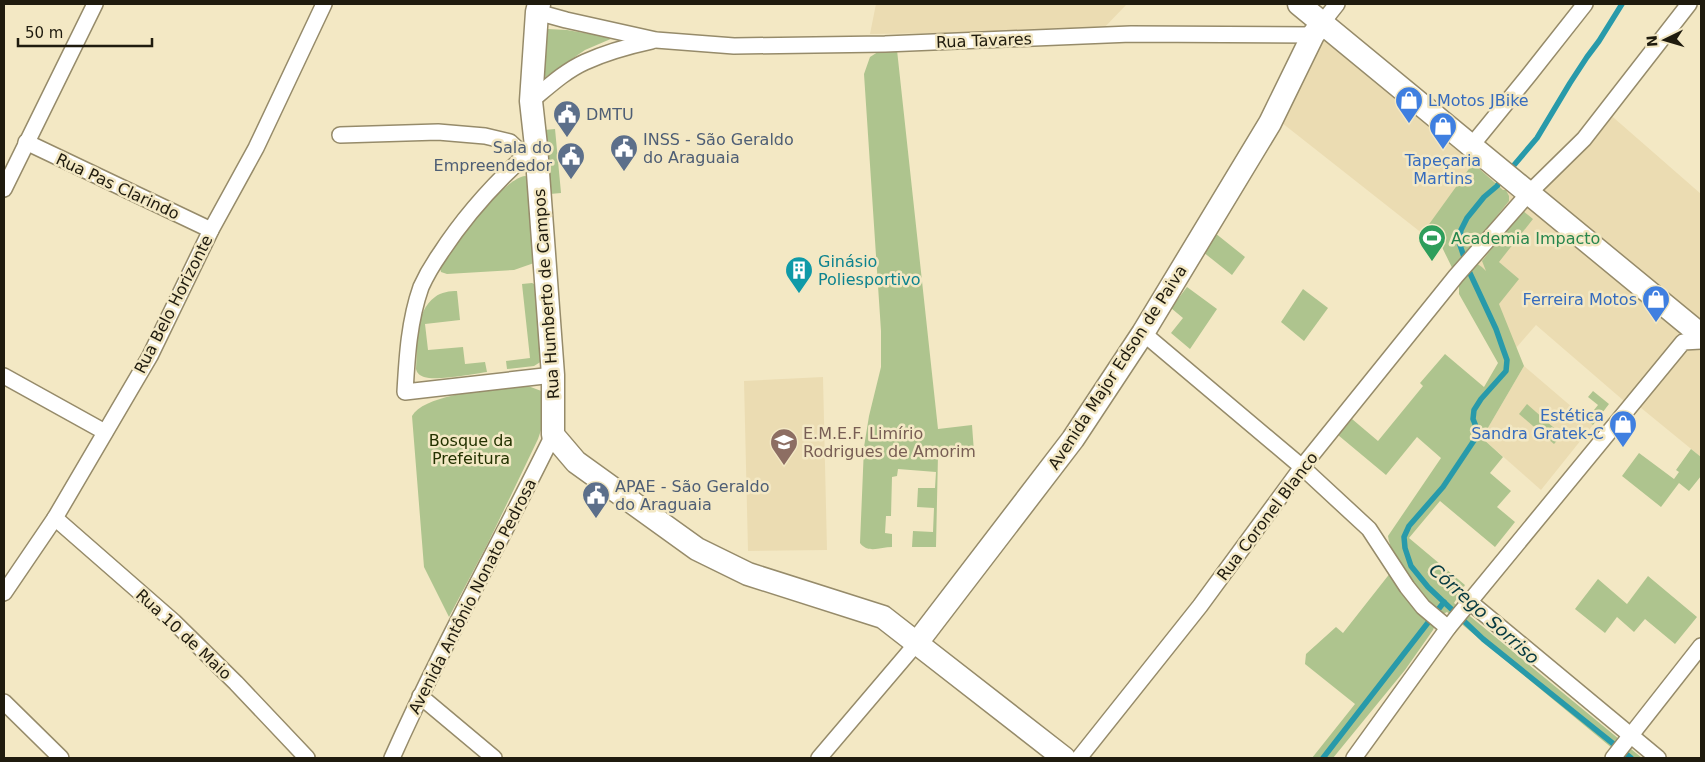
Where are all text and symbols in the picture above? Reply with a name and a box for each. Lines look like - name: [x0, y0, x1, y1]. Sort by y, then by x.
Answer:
- scale bar: [18, 15, 151, 47]
- north arrow: [1640, 15, 1690, 65]
- text: 50 m: [25, 24, 63, 42]
- street label: Rua Tavares: [936, 29, 1032, 52]
- text: N: [1644, 35, 1661, 48]
- shop icon: LMotos JBike: [1394, 85, 1424, 124]
- place label: LMotos JBike: [1428, 91, 1529, 110]
- public building icon: DMTU: [552, 99, 582, 138]
- place label: DMTU: [586, 105, 634, 124]
- shop icon: Tapeçaria Martins: [1428, 111, 1458, 150]
- place label: INSS - São Geraldo do Araguaia: [643, 130, 794, 167]
- public building icon: INSS - São Geraldo do Araguaia: [609, 133, 639, 172]
- place label: Sala do Empreendedor: [434, 138, 552, 175]
- public building icon: Sala do Empreendedor: [556, 141, 586, 180]
- street label: Rua Pas Clarindo: [53, 150, 183, 223]
- place label: Tapeçaria Martins: [1404, 151, 1481, 188]
- street label: Rua Humberto de Campos: [530, 188, 563, 400]
- sports icon: Academia Impacto: [1417, 223, 1447, 262]
- place label: Academia Impacto: [1451, 229, 1600, 248]
- street label: Rua Belo Horizonte: [130, 232, 217, 377]
- place label: Ginásio Poliesportivo: [818, 252, 920, 289]
- building icon: Ginásio Poliesportivo: [784, 255, 814, 294]
- street label: Avenida Major Edson de Paiva: [1044, 262, 1191, 473]
- shop icon: Ferreira Motos: [1641, 284, 1671, 323]
- place label: Ferreira Motos: [1523, 290, 1637, 309]
- place label: Estética Sandra Gratek-C: [1471, 406, 1604, 443]
- shop icon: Estética Sandra Gratek-C: [1608, 409, 1638, 448]
- place label: E.M.E.F. Limírio Rodrigues de Amorim: [803, 424, 976, 461]
- school or university icon: E.M.E.F. Limírio Rodrigues de Amorim: [769, 427, 799, 466]
- park label: Bosque da Prefeitura: [429, 431, 513, 468]
- street label: Rua Coronel Blanco: [1213, 448, 1322, 584]
- street label: Avenida Antônio Nonato Pedrosa: [405, 475, 540, 717]
- place label: APAE - São Geraldo do Araguaia: [615, 477, 769, 514]
- public building icon: APAE - São Geraldo do Araguaia: [581, 480, 611, 519]
- water label: Córrego Sorriso: [1425, 559, 1543, 668]
- street label: Rua 10 de Maio: [132, 585, 235, 684]

